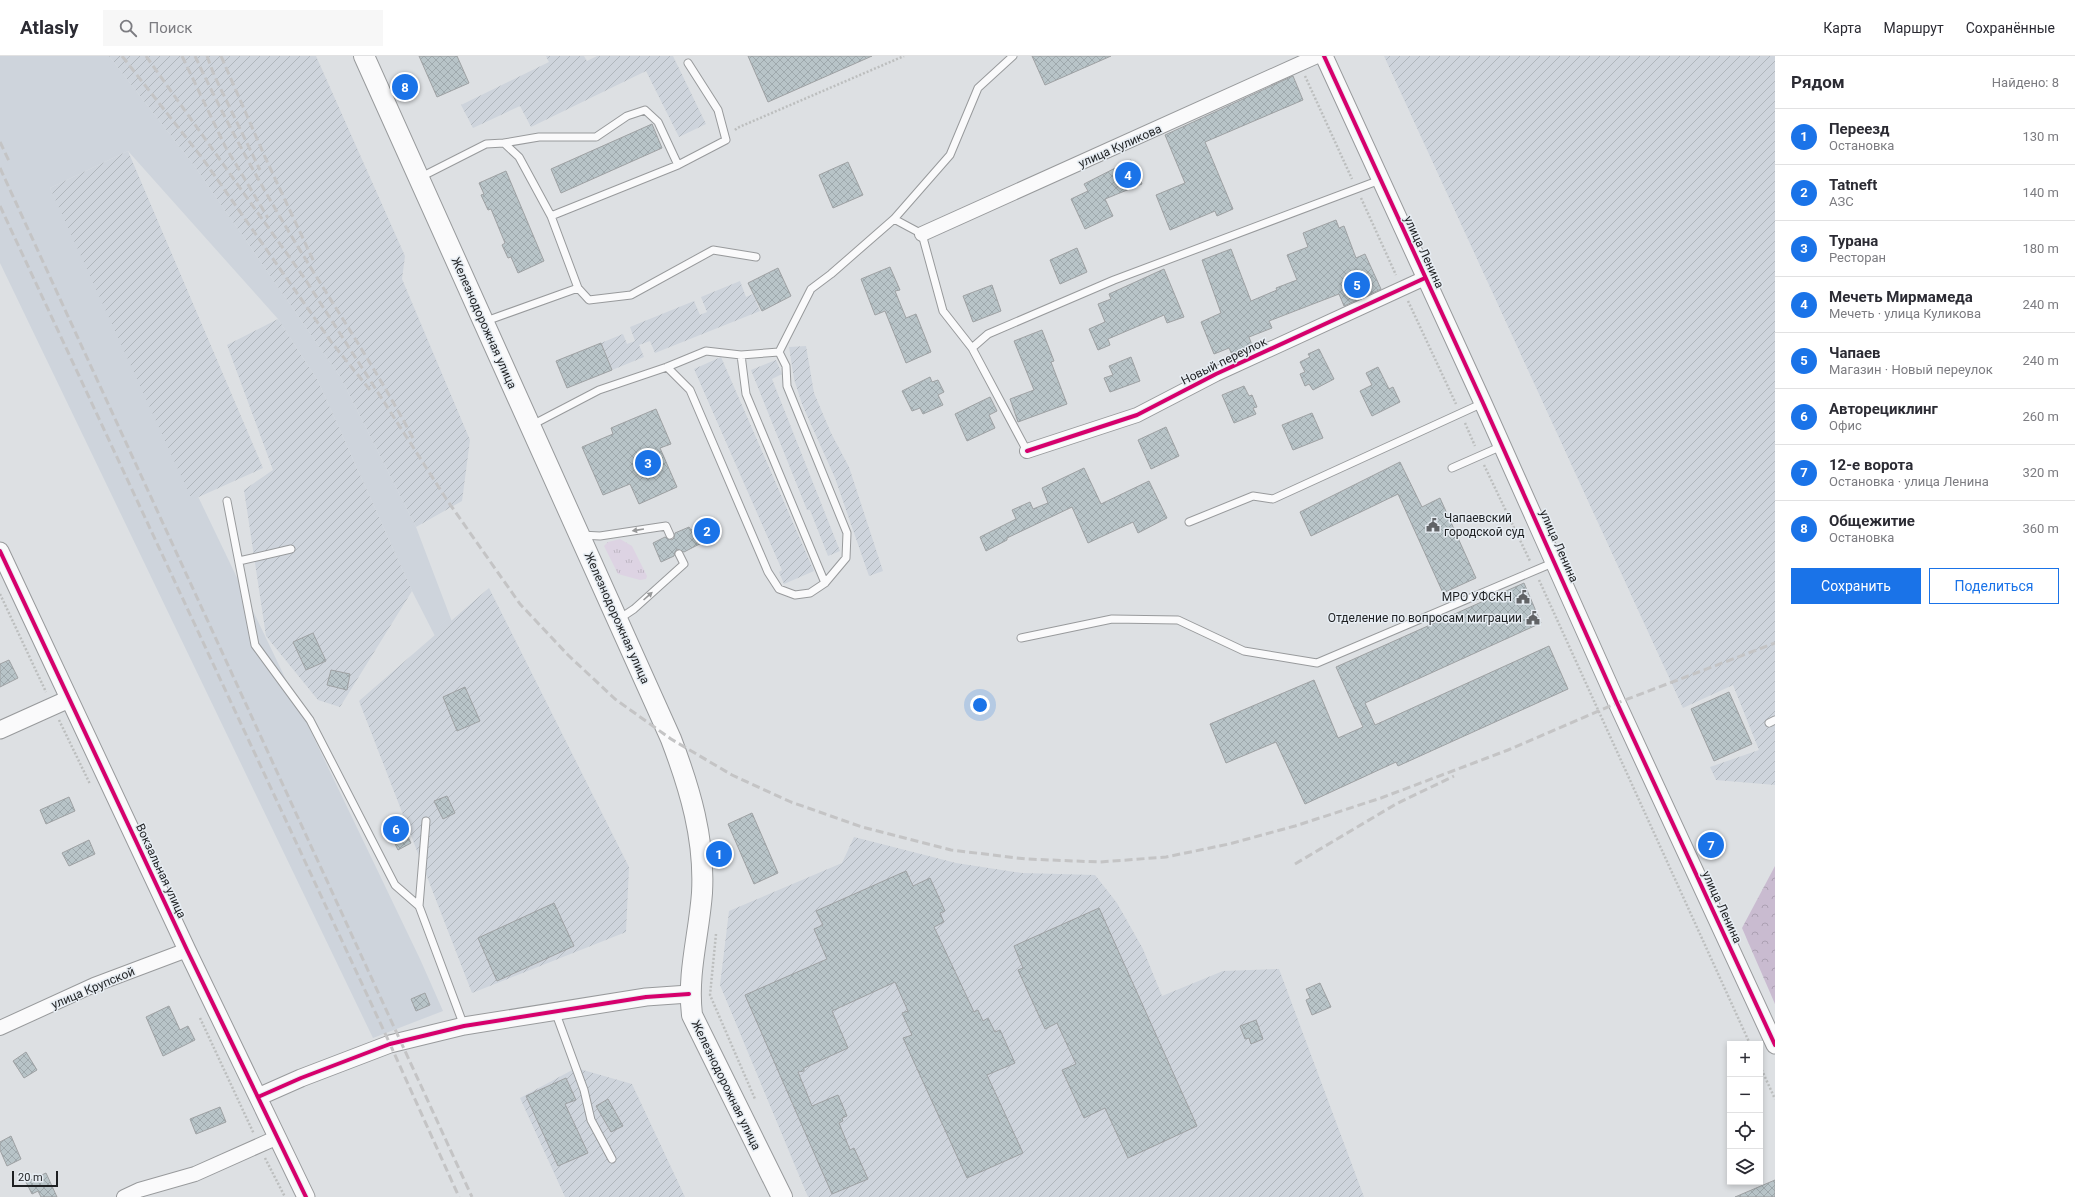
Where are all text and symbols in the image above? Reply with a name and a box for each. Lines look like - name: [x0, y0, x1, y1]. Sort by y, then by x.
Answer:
- search box: [103, 10, 383, 46]
- text: Atlasly: [20, 16, 79, 39]
- icon: search: [117, 17, 139, 39]
- text: Поиск: [149, 19, 192, 37]
- text: Карта: [1823, 20, 1862, 36]
- text: Маршрут: [1884, 20, 1944, 36]
- text: Сохранённые: [1966, 20, 2055, 36]
- pin: 8: [392, 72, 418, 102]
- text: Рядом: [1791, 72, 1845, 92]
- text: Найдено: 8: [1992, 75, 2059, 90]
- text: Переезд: [1829, 120, 1890, 138]
- street label: улица Куликова: [1076, 121, 1164, 171]
- text: 1: [1800, 129, 1808, 144]
- text: 130 m: [2022, 129, 2059, 144]
- text: Остановка: [1829, 138, 1894, 153]
- pin: 4: [1115, 160, 1141, 190]
- text: Tatneft: [1829, 176, 1877, 194]
- text: 2: [1800, 185, 1808, 200]
- text: 140 m: [2022, 185, 2059, 200]
- text: АЗС: [1829, 194, 1854, 209]
- street label: улица Ленина: [1401, 214, 1447, 290]
- text: Турана: [1829, 232, 1878, 250]
- text: 3: [1800, 241, 1808, 256]
- text: 180 m: [2022, 241, 2059, 256]
- text: Ресторан: [1829, 250, 1886, 265]
- street label: Железнодорожная улица: [449, 255, 519, 391]
- pin: 5: [1344, 270, 1370, 300]
- text: Мечеть Мирмамеда: [1829, 288, 1973, 306]
- text: 4: [1800, 297, 1808, 312]
- text: 240 m: [2022, 297, 2059, 312]
- text: Мечеть · улица Куликова: [1829, 306, 1981, 321]
- street label: Новый переулок: [1179, 334, 1270, 388]
- text: Чапаев: [1829, 344, 1881, 362]
- text: 5: [1800, 353, 1808, 368]
- text: 240 m: [2022, 353, 2059, 368]
- text: Магазин · Новый переулок: [1829, 362, 1993, 377]
- text: Авторециклинг: [1829, 400, 1938, 418]
- text: 6: [1800, 409, 1808, 424]
- text: 260 m: [2022, 409, 2059, 424]
- text: Офис: [1829, 418, 1862, 433]
- pin: 3: [635, 448, 661, 478]
- text: 12-е ворота: [1829, 456, 1913, 474]
- text: 7: [1800, 465, 1808, 480]
- text: 320 m: [2022, 465, 2059, 480]
- text: Остановка · улица Ленина: [1829, 474, 1989, 489]
- street label: улица Ленина: [1537, 507, 1581, 585]
- place label: Чапаевский городской суд: [1444, 511, 1524, 539]
- text: Общежитие: [1829, 512, 1915, 530]
- pin: 2: [694, 516, 720, 546]
- public building icon: Чапаевский городской суд: [1425, 517, 1441, 533]
- text: 8: [1800, 521, 1808, 536]
- text: 360 m: [2022, 521, 2059, 536]
- one-way arrow: [632, 527, 644, 533]
- text: Остановка: [1829, 530, 1894, 545]
- street label: Железнодорожная улица: [582, 550, 652, 686]
- button: Сохранить: [1791, 568, 1921, 604]
- button: Поделиться: [1929, 568, 2059, 604]
- public building icon: МРО УФСКН: [1515, 589, 1531, 605]
- place label: МРО УФСКН: [1442, 590, 1512, 604]
- one-way arrow: [643, 591, 653, 601]
- public building icon: Отделение по вопросам миграции: [1525, 610, 1541, 626]
- place label: Отделение по вопросам миграции: [1328, 611, 1522, 625]
- your location: [970, 695, 990, 715]
- pin: 6: [383, 814, 409, 844]
- street label: Вокзальная улица: [133, 821, 189, 921]
- pin: 7: [1698, 830, 1724, 860]
- pin: 1: [706, 839, 732, 869]
- street label: улица Ленина: [1699, 869, 1745, 945]
- street label: улица Крупской: [49, 964, 137, 1012]
- street label: Железнодорожная улица: [688, 1018, 764, 1152]
- map controls: [1727, 1041, 1763, 1185]
- button: +: [1727, 1041, 1763, 1077]
- button: −: [1727, 1077, 1763, 1113]
- button: locate: [1727, 1113, 1763, 1149]
- button: layers: [1727, 1149, 1763, 1185]
- scale bar: [12, 1169, 58, 1188]
- text: 20 m: [18, 1171, 43, 1184]

